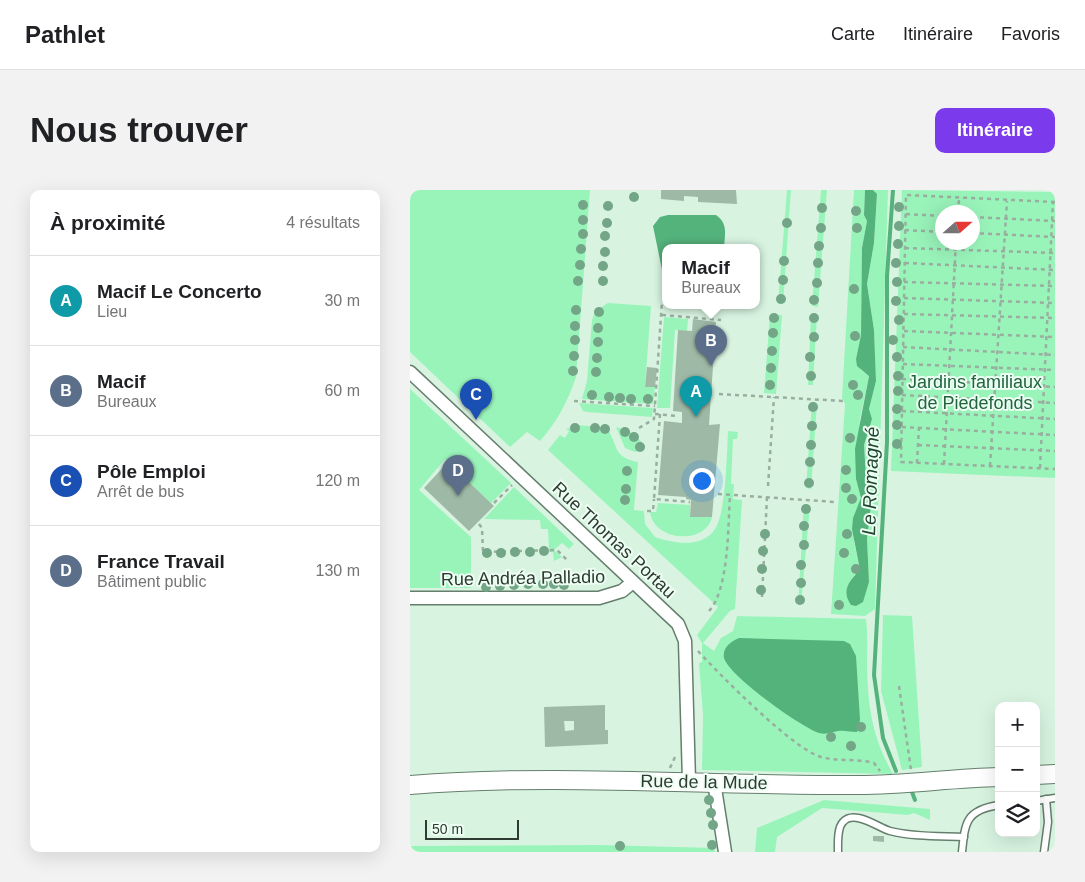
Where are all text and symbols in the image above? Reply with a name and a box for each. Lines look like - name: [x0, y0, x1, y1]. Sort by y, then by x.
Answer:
- text: Pathlet: [25, 21, 105, 48]
- text: Carte: [831, 24, 875, 44]
- text: Itinéraire: [903, 24, 973, 44]
- text: Favoris: [1001, 24, 1060, 44]
- button: Itinéraire: [935, 108, 1055, 153]
- text: Nous trouver: [30, 110, 248, 149]
- north arrow: [935, 205, 980, 250]
- text: À proximité: [50, 211, 166, 234]
- text: 4 résultats: [286, 214, 360, 231]
- popup: [662, 244, 760, 309]
- text: Macif: [681, 257, 730, 278]
- text: Bureaux: [681, 279, 741, 296]
- text: Macif Le Concerto: [97, 281, 262, 302]
- text: A: [60, 292, 72, 309]
- text: 30 m: [324, 292, 360, 309]
- text: Lieu: [97, 303, 127, 320]
- pin: B: [695, 325, 727, 366]
- text: Macif: [97, 371, 146, 392]
- park label: Jardins familiaux de Piedefonds: [908, 372, 1042, 413]
- pin: A: [680, 376, 712, 417]
- pin: C: [460, 379, 492, 420]
- text: B: [60, 382, 72, 399]
- text: 60 m: [324, 382, 360, 399]
- text: Bureaux: [97, 393, 157, 410]
- water label: Le Romagné: [858, 426, 883, 536]
- pin: D: [442, 455, 474, 496]
- text: Pôle Emploi: [97, 461, 206, 482]
- your location: [689, 468, 715, 494]
- text: C: [60, 472, 72, 489]
- text: 120 m: [316, 472, 360, 489]
- street label: Rue Thomas Portau: [548, 478, 680, 602]
- text: Arrêt de bus: [97, 483, 184, 500]
- text: France Travail: [97, 551, 225, 572]
- text: D: [60, 562, 72, 579]
- text: 130 m: [316, 562, 360, 579]
- street label: Rue Andréa Palladio: [441, 567, 605, 589]
- text: Bâtiment public: [97, 573, 206, 590]
- map controls: [995, 702, 1040, 837]
- button: +: [995, 702, 1040, 747]
- button: −: [995, 747, 1040, 792]
- street label: Rue de la Mude: [640, 771, 768, 793]
- button: layers: [995, 792, 1040, 837]
- scale bar: [425, 817, 519, 840]
- text: 50 m: [432, 821, 463, 837]

